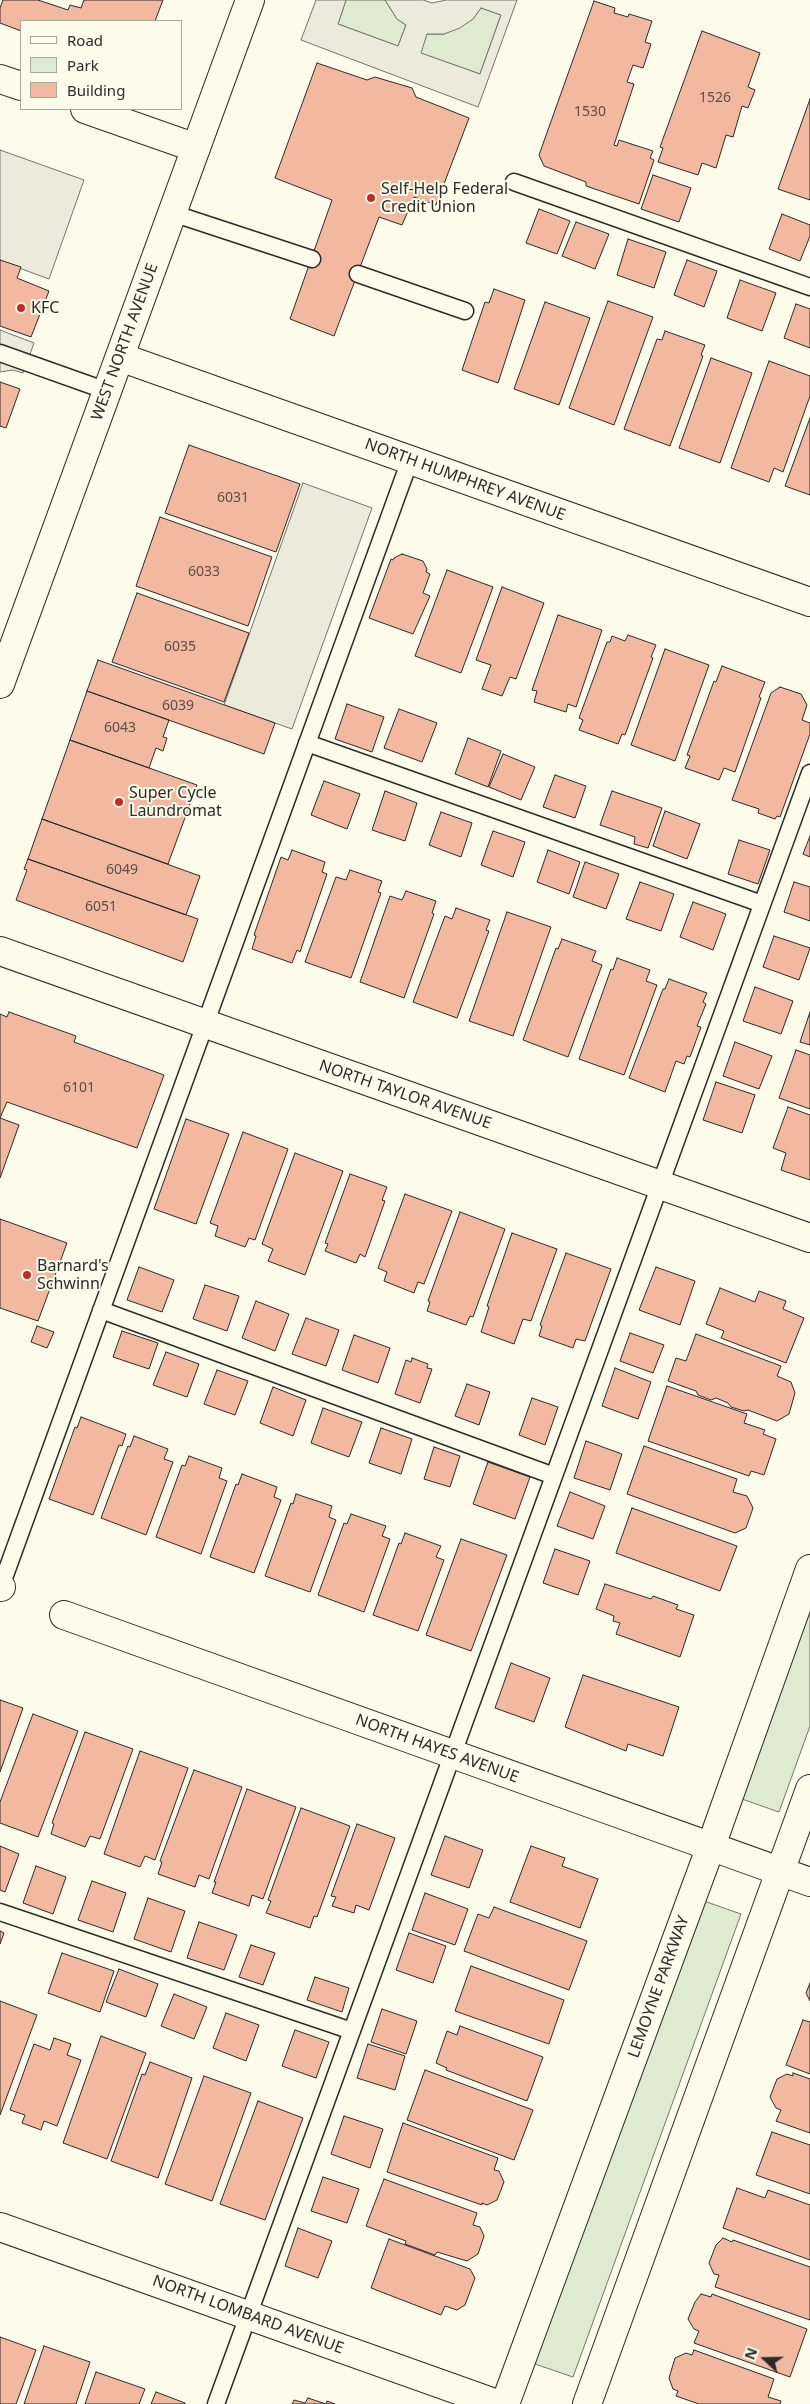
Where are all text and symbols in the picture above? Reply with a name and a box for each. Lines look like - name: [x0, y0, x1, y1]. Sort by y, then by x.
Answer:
- legend: [20, 20, 182, 110]
- text: Road: [67, 30, 103, 50]
- text: Park: [67, 55, 99, 75]
- text: Building: [67, 80, 125, 100]
- house number: 1526: [699, 90, 731, 106]
- house number: 1530: [574, 104, 606, 120]
- place label: Self-Help Federal Credit Union: [381, 179, 508, 217]
- marker: Self-Help Federal Credit Union: [365, 192, 377, 204]
- street label: WEST NORTH AVENUE: [88, 261, 162, 423]
- place label: KFC: [31, 298, 59, 318]
- marker: KFC: [15, 302, 27, 314]
- street label: NORTH HUMPHREY AVENUE: [362, 435, 568, 525]
- house number: 6031: [217, 490, 249, 506]
- house number: 6033: [188, 564, 220, 580]
- house number: 6035: [164, 639, 196, 655]
- house number: 6039: [162, 698, 194, 714]
- house number: 6043: [104, 720, 136, 736]
- place label: Super Cycle Laundromat: [129, 783, 222, 821]
- marker: Super Cycle Laundromat: [113, 796, 125, 808]
- house number: 6049: [106, 862, 138, 878]
- house number: 6051: [85, 899, 117, 915]
- street label: NORTH TAYLOR AVENUE: [316, 1056, 494, 1134]
- house number: 6101: [63, 1080, 95, 1096]
- place label: Barnard's Schwinn: [37, 1256, 109, 1294]
- marker: Barnard's Schwinn: [21, 1269, 33, 1281]
- street label: NORTH HAYES AVENUE: [353, 1711, 521, 1787]
- street label: LEMOYNE PARKWAY: [624, 1913, 694, 2061]
- street label: NORTH LOMBARD AVENUE: [150, 2271, 346, 2359]
- north arrow: [740, 2334, 790, 2384]
- text: N: [740, 2345, 761, 2362]

